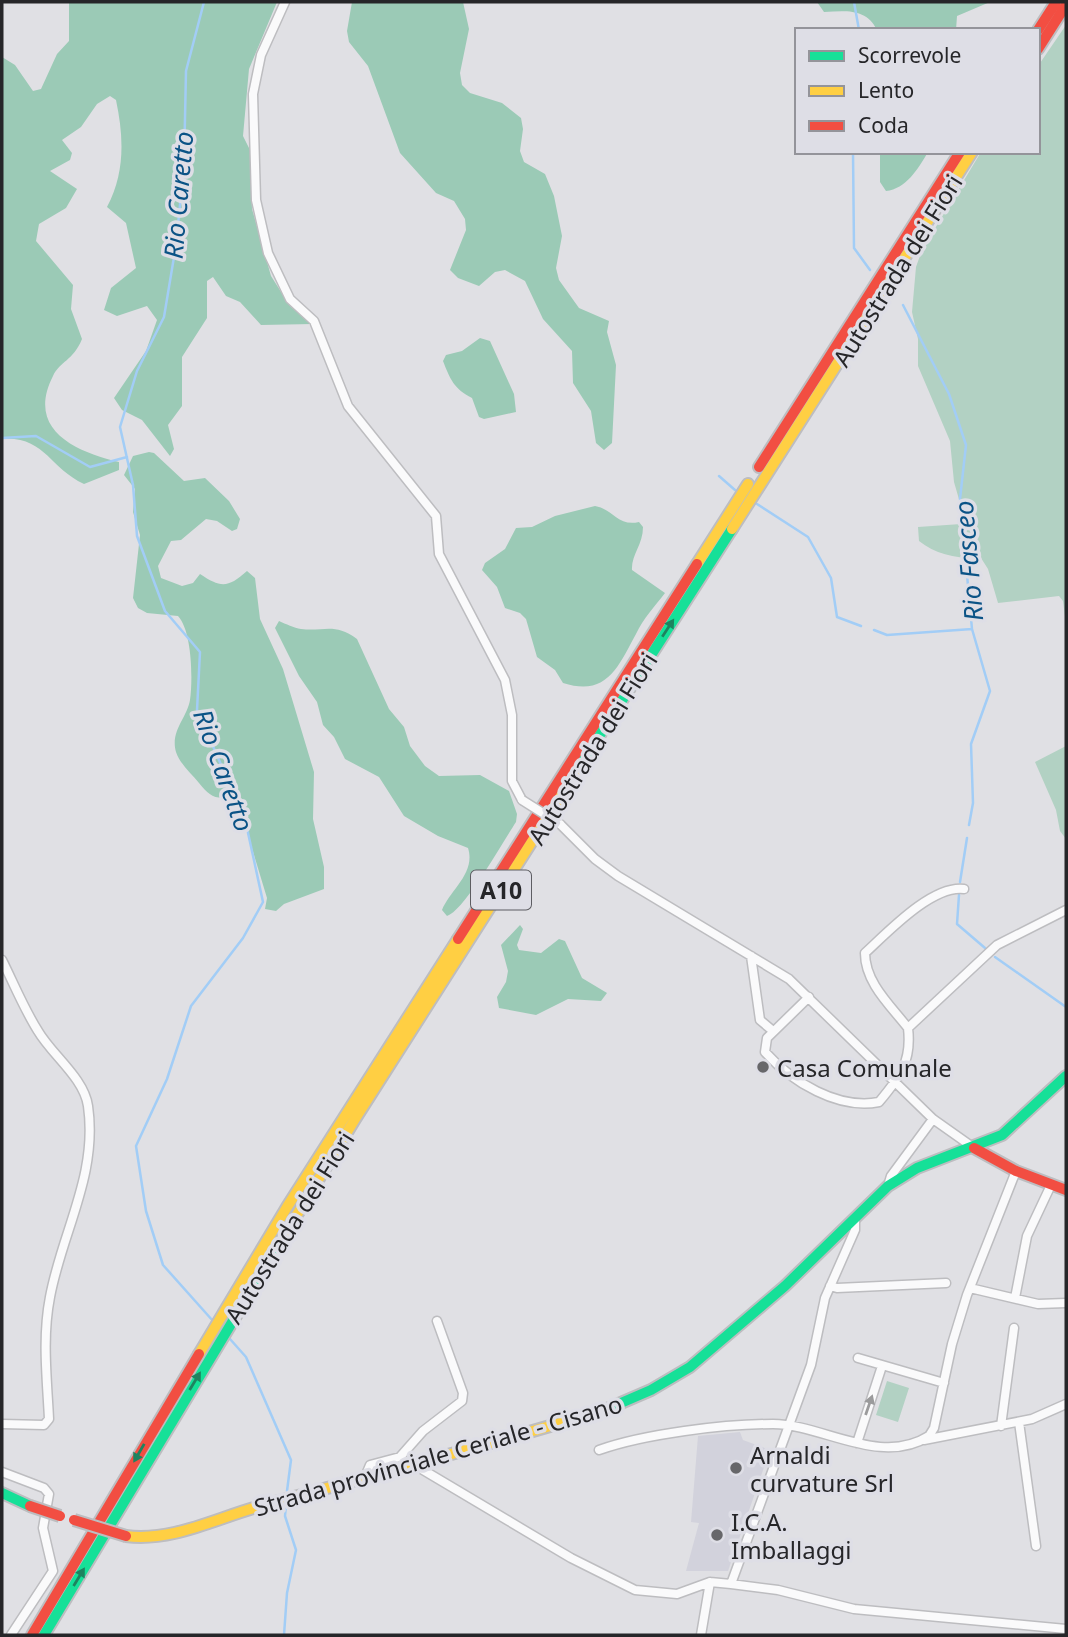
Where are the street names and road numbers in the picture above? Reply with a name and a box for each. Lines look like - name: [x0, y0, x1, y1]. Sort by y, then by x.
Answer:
- street label: Autostrada dei Fiori: [824, 168, 970, 372]
- street label: Autostrada dei Fiori: [519, 646, 665, 850]
- road number: A10: [471, 870, 531, 909]
- street label: Autostrada dei Fiori: [216, 1125, 362, 1329]
- street label: Strada provinciale Ceriale - Cisano: [250, 1387, 626, 1523]

